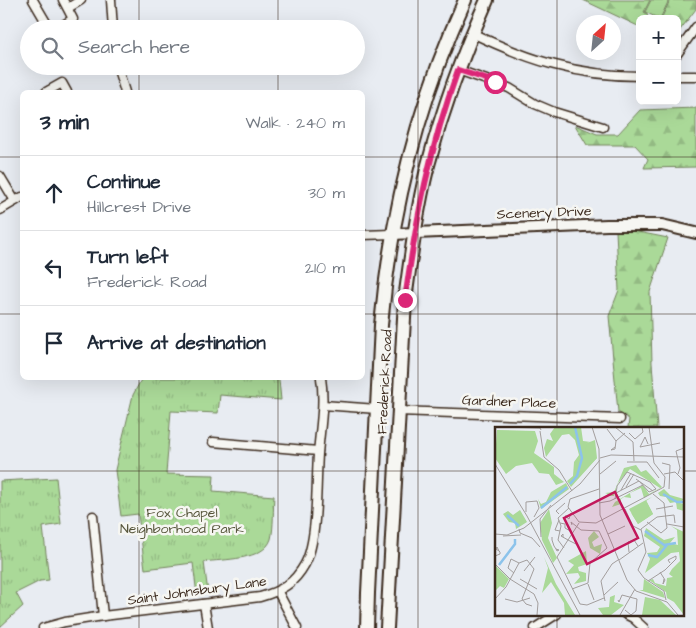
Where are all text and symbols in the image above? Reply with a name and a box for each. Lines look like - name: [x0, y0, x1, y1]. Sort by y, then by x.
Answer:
- north arrow: [576, 15, 621, 60]
- map controls: [636, 15, 681, 105]
- button: +: [636, 15, 681, 60]
- search box: [20, 20, 365, 75]
- icon: search: [38, 34, 66, 62]
- text: Search here: [78, 34, 190, 61]
- button: −: [636, 60, 681, 105]
- route start: [484, 71, 507, 94]
- text: 3 min: [40, 108, 89, 137]
- text: Walk · 240 m: [245, 112, 345, 134]
- text: Continue: [87, 169, 161, 196]
- icon: ahead: [40, 179, 68, 207]
- text: 30 m: [308, 182, 345, 204]
- text: Hillcrest Drive: [87, 196, 191, 218]
- street label: Scenery Drive: [496, 201, 592, 225]
- text: Turn left: [87, 244, 168, 271]
- icon: left: [40, 254, 68, 282]
- text: 210 m: [305, 257, 345, 279]
- text: Frederick Road: [87, 271, 207, 293]
- route end: [394, 289, 417, 312]
- icon: arrive: [40, 329, 68, 357]
- street label: Frederick Road: [372, 329, 398, 435]
- text: Arrive at destination: [87, 330, 266, 357]
- street label: Gardner Place: [462, 390, 557, 414]
- inset map: [495, 427, 684, 616]
- park label: Fox Chapel Neighborhood Park: [120, 503, 244, 539]
- street label: Saint Johnsbury Lane: [126, 571, 268, 611]

